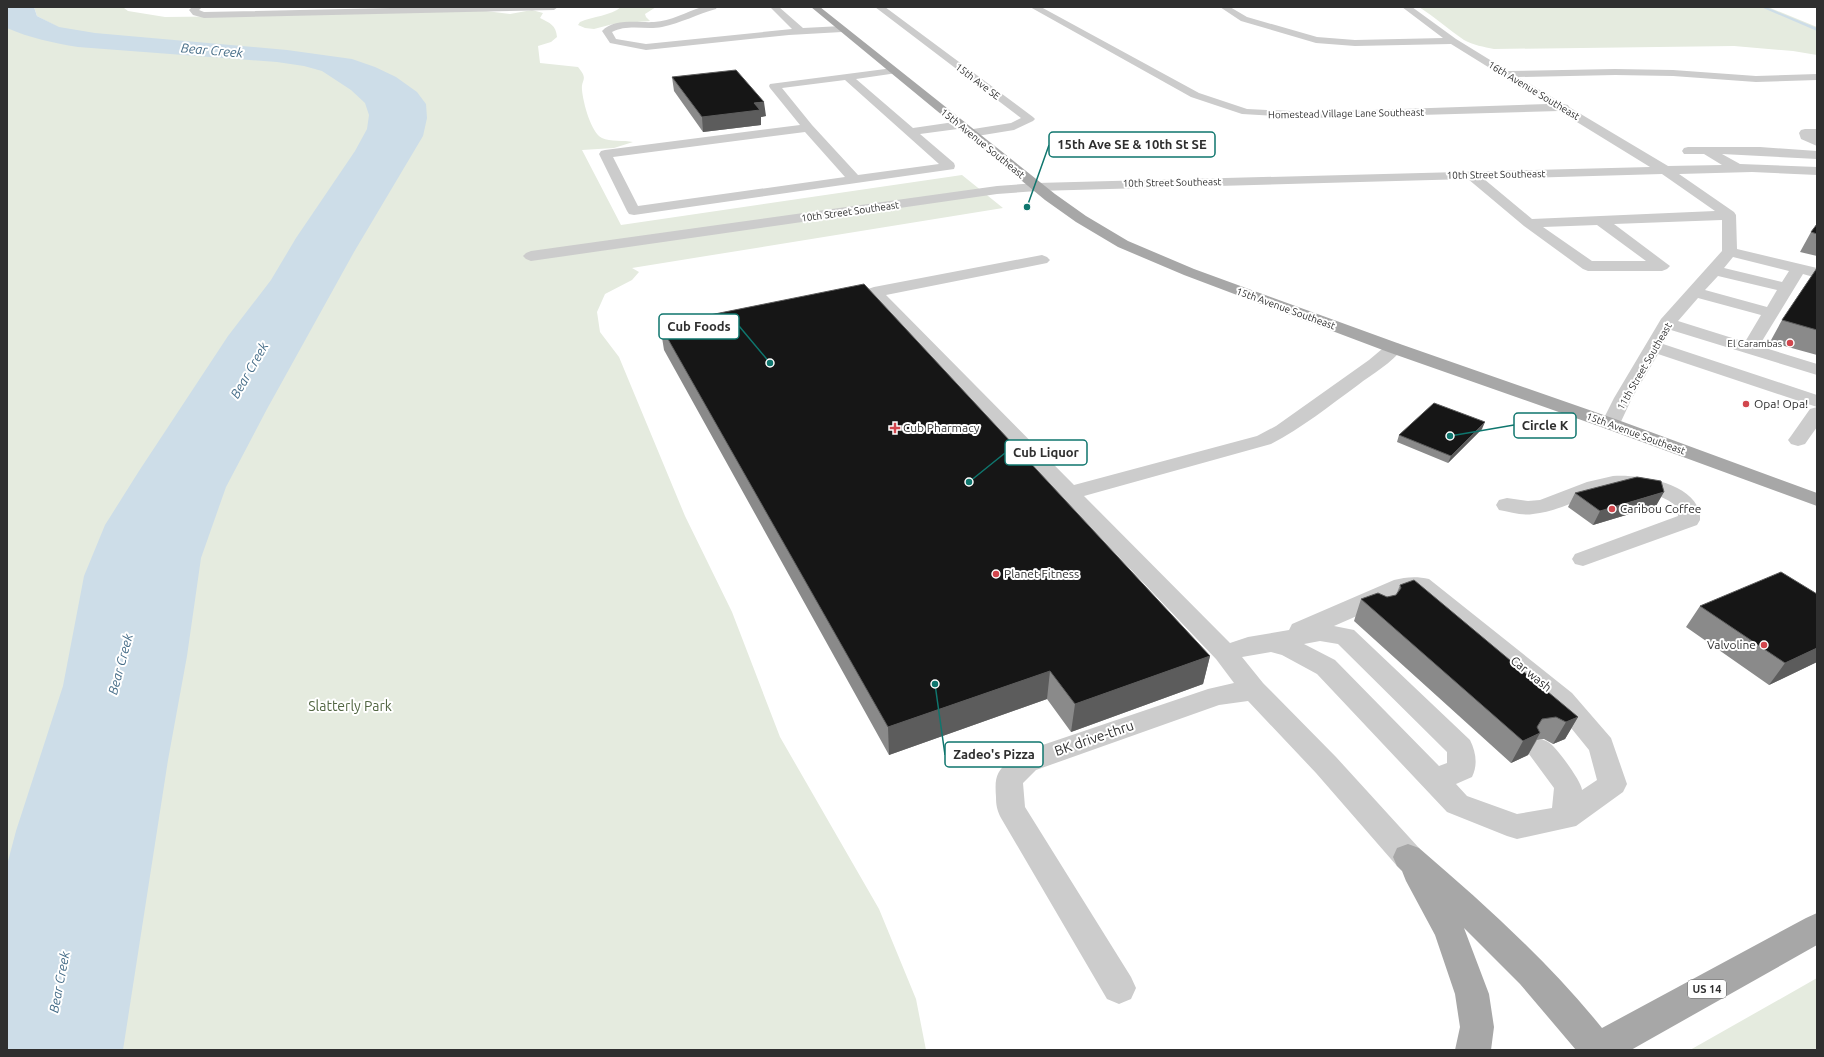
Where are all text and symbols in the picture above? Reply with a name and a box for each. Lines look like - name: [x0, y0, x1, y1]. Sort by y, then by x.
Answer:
- water label: Bear Creek: [180, 40, 244, 60]
- street label: 16th Avenue Southeast: [1486, 59, 1581, 122]
- street label: 15th Ave SE: [953, 61, 1003, 102]
- street label: 15th Avenue Southeast: [939, 106, 1027, 181]
- street label: Homestead Village Lane Southeast: [1268, 107, 1424, 120]
- callout: 15th Ave SE & 10th St SE: [1049, 132, 1215, 157]
- text: 15th Ave SE & 10th St SE: [1057, 137, 1207, 151]
- street label: 10th Street Southeast: [1447, 168, 1546, 181]
- street label: 10th Street Southeast: [1123, 176, 1222, 189]
- street label: 10th Street Southeast: [800, 199, 900, 224]
- street label: 15th Avenue Southeast: [1235, 285, 1337, 332]
- callout: Cub Foods: [659, 314, 739, 339]
- text: Cub Foods: [667, 319, 731, 333]
- street label: 11th Street Southeast: [1615, 321, 1674, 412]
- place label: El Carambas: [1727, 338, 1782, 349]
- marker: El Carambas: [1785, 338, 1795, 348]
- water label: Bear Creek: [227, 339, 271, 401]
- place label: Opa! Opa!: [1754, 397, 1808, 410]
- marker: Opa! Opa!: [1741, 399, 1751, 409]
- street label: 15th Avenue Southeast: [1585, 410, 1687, 457]
- callout: Circle K: [1514, 413, 1576, 438]
- text: Circle K: [1522, 418, 1569, 432]
- place label: Cub Pharmacy: [903, 421, 980, 434]
- marker: Cub Pharmacy: [890, 423, 900, 433]
- callout: Cub Liquor: [1005, 440, 1087, 465]
- text: Cub Liquor: [1013, 445, 1080, 459]
- place label: Caribou Coffee: [1620, 502, 1701, 515]
- marker: Caribou Coffee: [1607, 504, 1617, 514]
- place label: Planet Fitness: [1004, 567, 1079, 580]
- marker: Planet Fitness: [991, 569, 1001, 579]
- water label: Bear Creek: [105, 632, 135, 696]
- place label: Valvoline: [1707, 638, 1756, 651]
- marker: Valvoline: [1759, 640, 1769, 650]
- street label: Car wash: [1508, 653, 1554, 694]
- park label: Slatterly Park: [308, 698, 392, 714]
- street label: BK drive-thru: [1052, 717, 1136, 759]
- callout: Zadeo's Pizza: [945, 742, 1043, 767]
- text: Zadeo's Pizza: [953, 747, 1035, 761]
- water label: Bear Creek: [46, 950, 72, 1014]
- road number: US 14: [1688, 980, 1726, 998]

